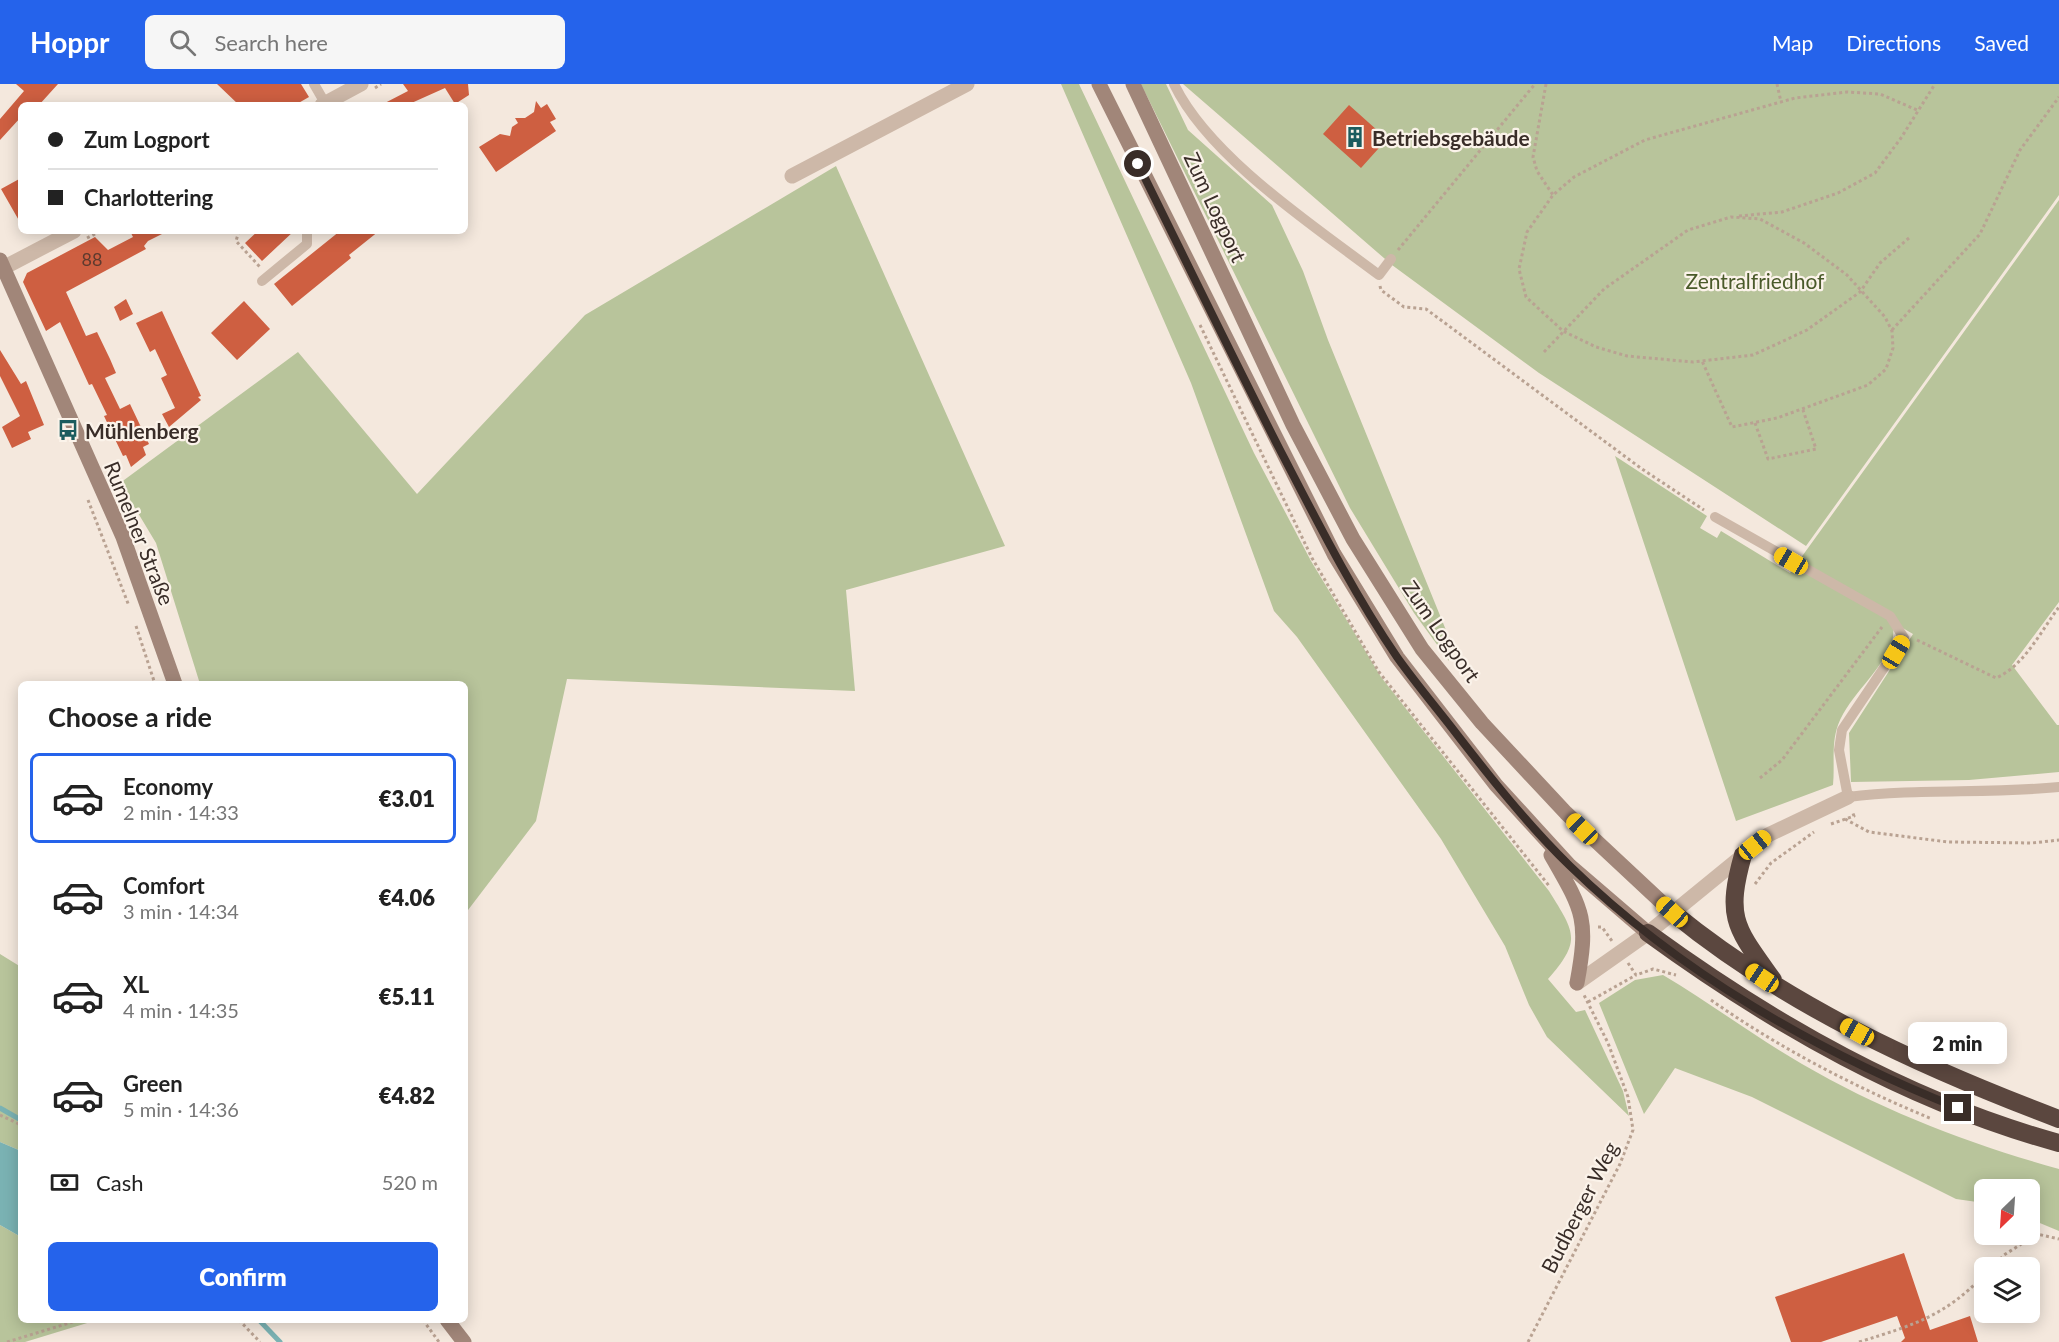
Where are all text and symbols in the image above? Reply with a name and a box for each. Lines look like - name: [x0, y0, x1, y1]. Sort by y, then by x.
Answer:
- search box: [145, 15, 565, 69]
- text: Hoppr: [30, 25, 109, 59]
- icon: search: [166, 26, 199, 59]
- text: Search here: [214, 29, 328, 56]
- text: Map: [1772, 30, 1813, 55]
- text: Directions: [1846, 30, 1941, 55]
- text: Saved: [1974, 30, 2029, 55]
- building icon: Betriebsgebäude: [1343, 125, 1367, 149]
- place label: Betriebsgebäude: [1372, 125, 1530, 150]
- text: Zum Logport: [84, 126, 210, 153]
- street label: Zum Logport: [1180, 148, 1252, 266]
- route start: [1124, 150, 1151, 177]
- text: Charlottering: [84, 184, 213, 211]
- house number: 88: [82, 248, 102, 270]
- park label: Zentralfriedhof: [1686, 268, 1825, 293]
- bus stop icon: Mühlenberg: [56, 418, 80, 442]
- place label: Mühlenberg: [85, 418, 199, 443]
- street label: Rumelner Straße: [100, 457, 180, 609]
- car: [1771, 544, 1811, 578]
- street label: Zum Logport: [1398, 575, 1486, 687]
- car: [1879, 632, 1913, 672]
- text: Choose a ride: [48, 700, 212, 733]
- icon: car: [51, 771, 105, 825]
- text: Economy: [123, 773, 213, 800]
- text: €3.01: [379, 785, 435, 812]
- text: 2 min · 14:33: [123, 800, 239, 824]
- car: [1563, 810, 1601, 848]
- car: [1735, 827, 1775, 863]
- icon: car: [51, 870, 105, 924]
- text: Comfort: [123, 872, 205, 899]
- text: €4.06: [379, 884, 435, 911]
- car: [1653, 893, 1691, 931]
- text: 3 min · 14:34: [123, 899, 239, 923]
- car: [1742, 960, 1782, 996]
- icon: car: [51, 969, 105, 1023]
- text: XL: [123, 971, 149, 998]
- text: €5.11: [379, 983, 435, 1010]
- text: 4 min · 14:35: [123, 998, 239, 1022]
- car: [1837, 1015, 1877, 1049]
- callout: 2 min: [1908, 1021, 2008, 1063]
- text: 2 min: [1933, 1031, 1982, 1055]
- icon: car: [51, 1068, 105, 1122]
- text: Green: [123, 1070, 183, 1097]
- text: €4.82: [379, 1082, 435, 1109]
- route end: [1944, 1094, 1971, 1121]
- text: 5 min · 14:36: [123, 1097, 239, 1121]
- street label: Budberger Weg: [1535, 1137, 1623, 1277]
- icon: cash: [48, 1166, 81, 1199]
- text: Cash: [96, 1169, 143, 1196]
- text: 520 m: [382, 1170, 438, 1194]
- north arrow: [1974, 1179, 2040, 1245]
- map controls: [1974, 1179, 2040, 1323]
- button: Confirm: [48, 1242, 438, 1311]
- button: layers: [1974, 1257, 2040, 1323]

